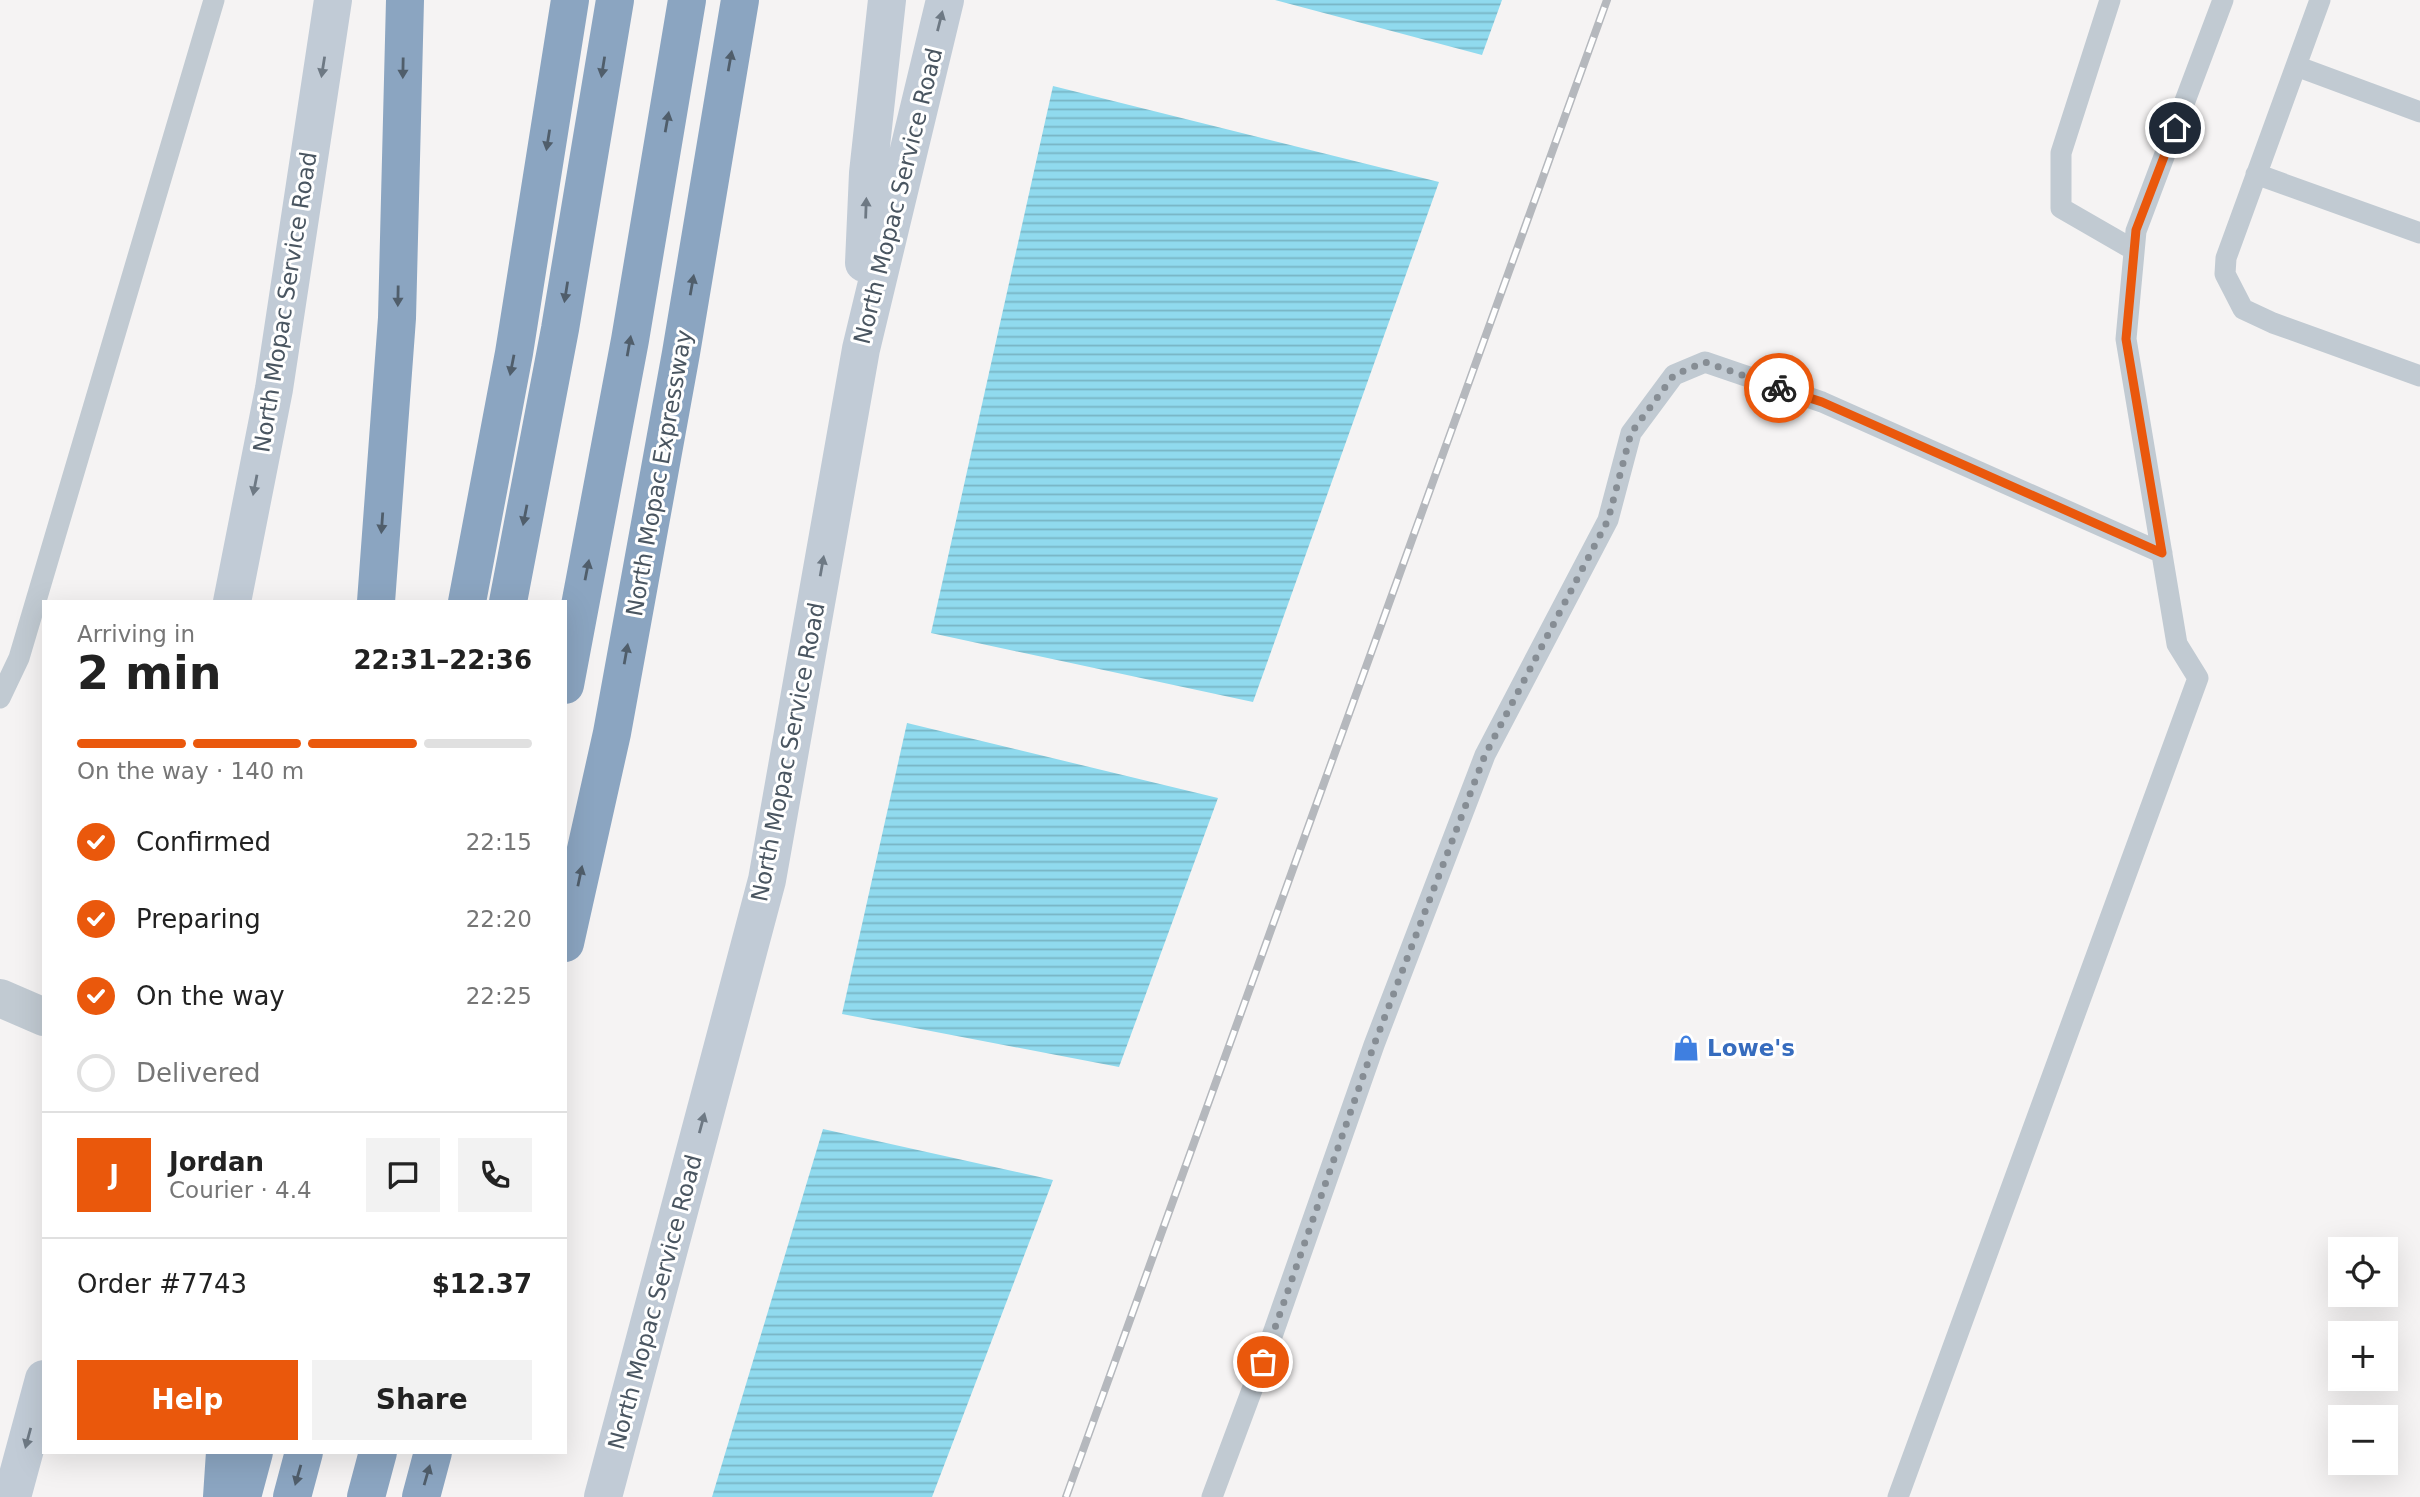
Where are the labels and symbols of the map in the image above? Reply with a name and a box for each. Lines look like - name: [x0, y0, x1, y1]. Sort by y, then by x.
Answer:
- one-way arrow: [935, 10, 946, 32]
- street label: North Mopac Service Road: [849, 45, 947, 347]
- one-way arrow: [725, 50, 736, 72]
- one-way arrow: [597, 56, 608, 78]
- one-way arrow: [317, 57, 328, 79]
- one-way arrow: [398, 57, 409, 79]
- pin: [2145, 98, 2205, 158]
- one-way arrow: [662, 111, 673, 133]
- one-way arrow: [542, 129, 553, 151]
- street label: North Mopac Service Road: [248, 150, 322, 454]
- one-way arrow: [861, 196, 872, 218]
- one-way arrow: [687, 274, 698, 296]
- one-way arrow: [560, 281, 571, 303]
- one-way arrow: [392, 285, 403, 307]
- street label: North Mopac Expressway: [621, 328, 697, 618]
- one-way arrow: [624, 335, 635, 357]
- courier: [1744, 353, 1814, 423]
- one-way arrow: [506, 354, 517, 376]
- one-way arrow: [249, 474, 260, 496]
- one-way arrow: [519, 504, 530, 526]
- one-way arrow: [376, 512, 387, 534]
- one-way arrow: [817, 555, 828, 577]
- one-way arrow: [582, 559, 593, 581]
- street label: North Mopac Service Road: [746, 600, 830, 904]
- one-way arrow: [621, 643, 632, 665]
- one-way arrow: [575, 865, 586, 887]
- shop icon: Lowe's: [1671, 1033, 1701, 1063]
- place label: Lowe's: [1707, 1035, 1795, 1061]
- one-way arrow: [697, 1112, 708, 1134]
- street label: North Mopac Service Road: [603, 1152, 707, 1452]
- pin: [1233, 1332, 1293, 1392]
- one-way arrow: [22, 1427, 33, 1449]
- one-way arrow: [292, 1464, 303, 1486]
- one-way arrow: [422, 1464, 433, 1486]

